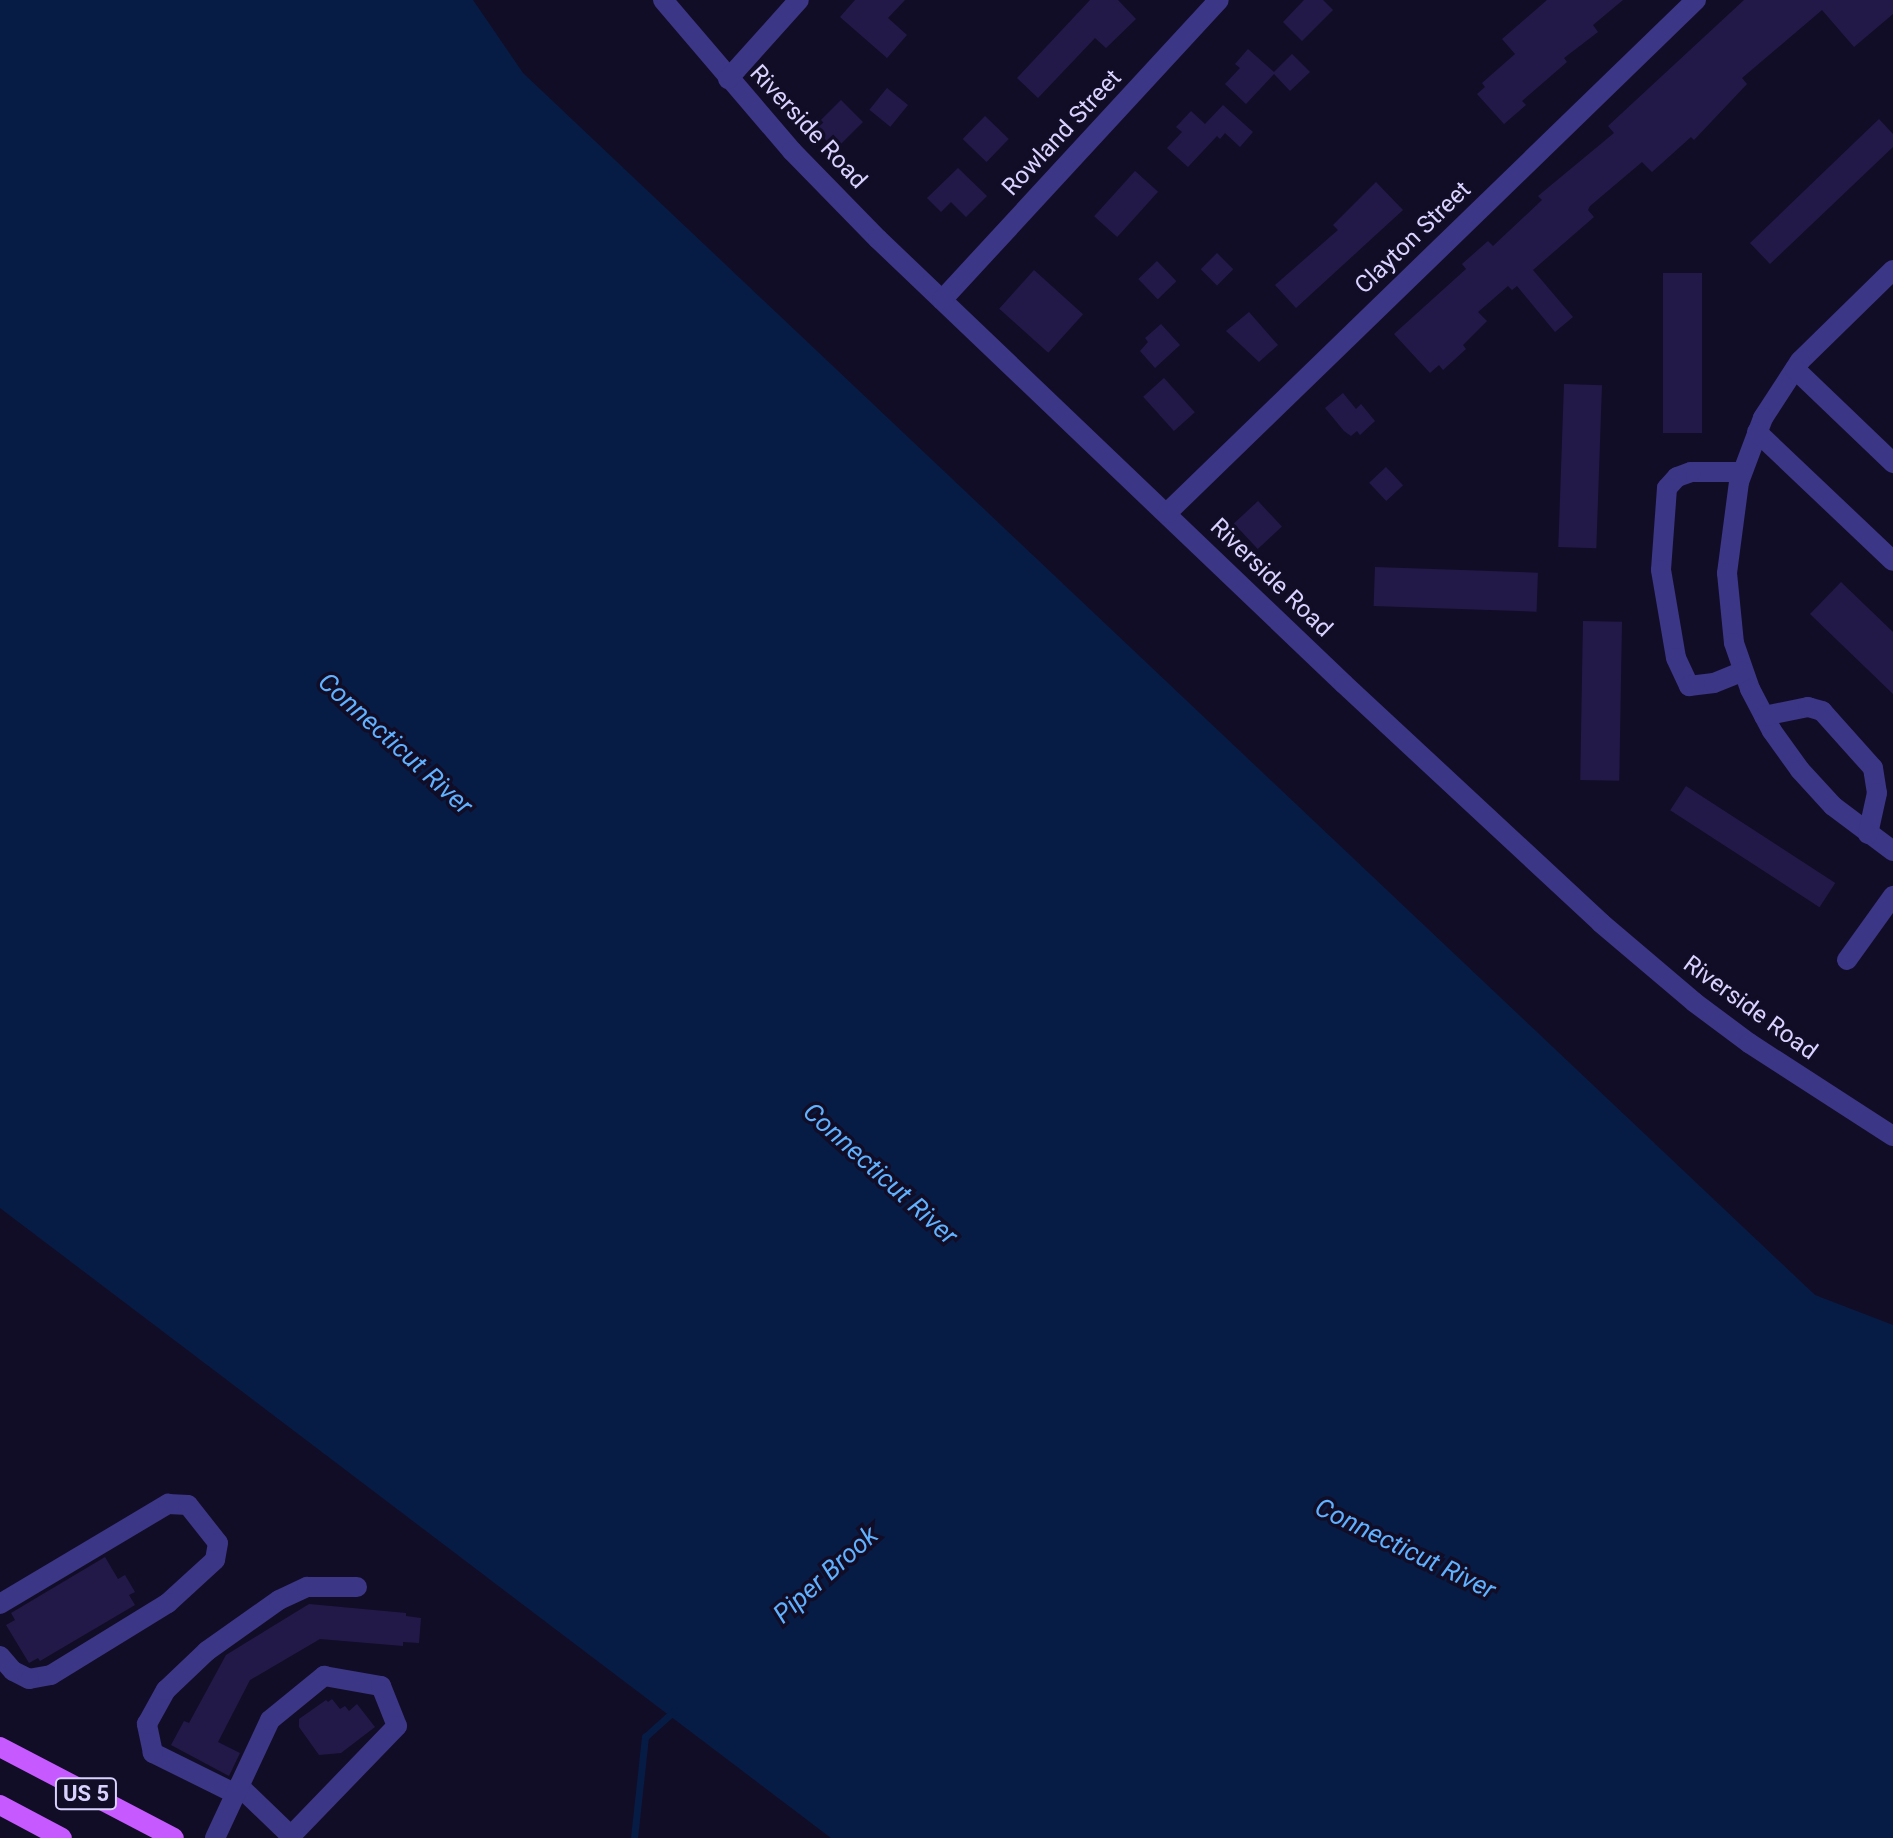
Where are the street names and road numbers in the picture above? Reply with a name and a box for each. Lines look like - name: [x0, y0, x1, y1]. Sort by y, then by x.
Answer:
- street label: Riverside Road: [743, 59, 873, 195]
- street label: Rowland Street: [996, 64, 1128, 202]
- street label: Clayton Street: [1349, 176, 1477, 300]
- street label: Riverside Road: [1204, 513, 1338, 643]
- street label: Riverside Road: [1677, 950, 1823, 1066]
- road number: US 5: [54, 1776, 118, 1812]

